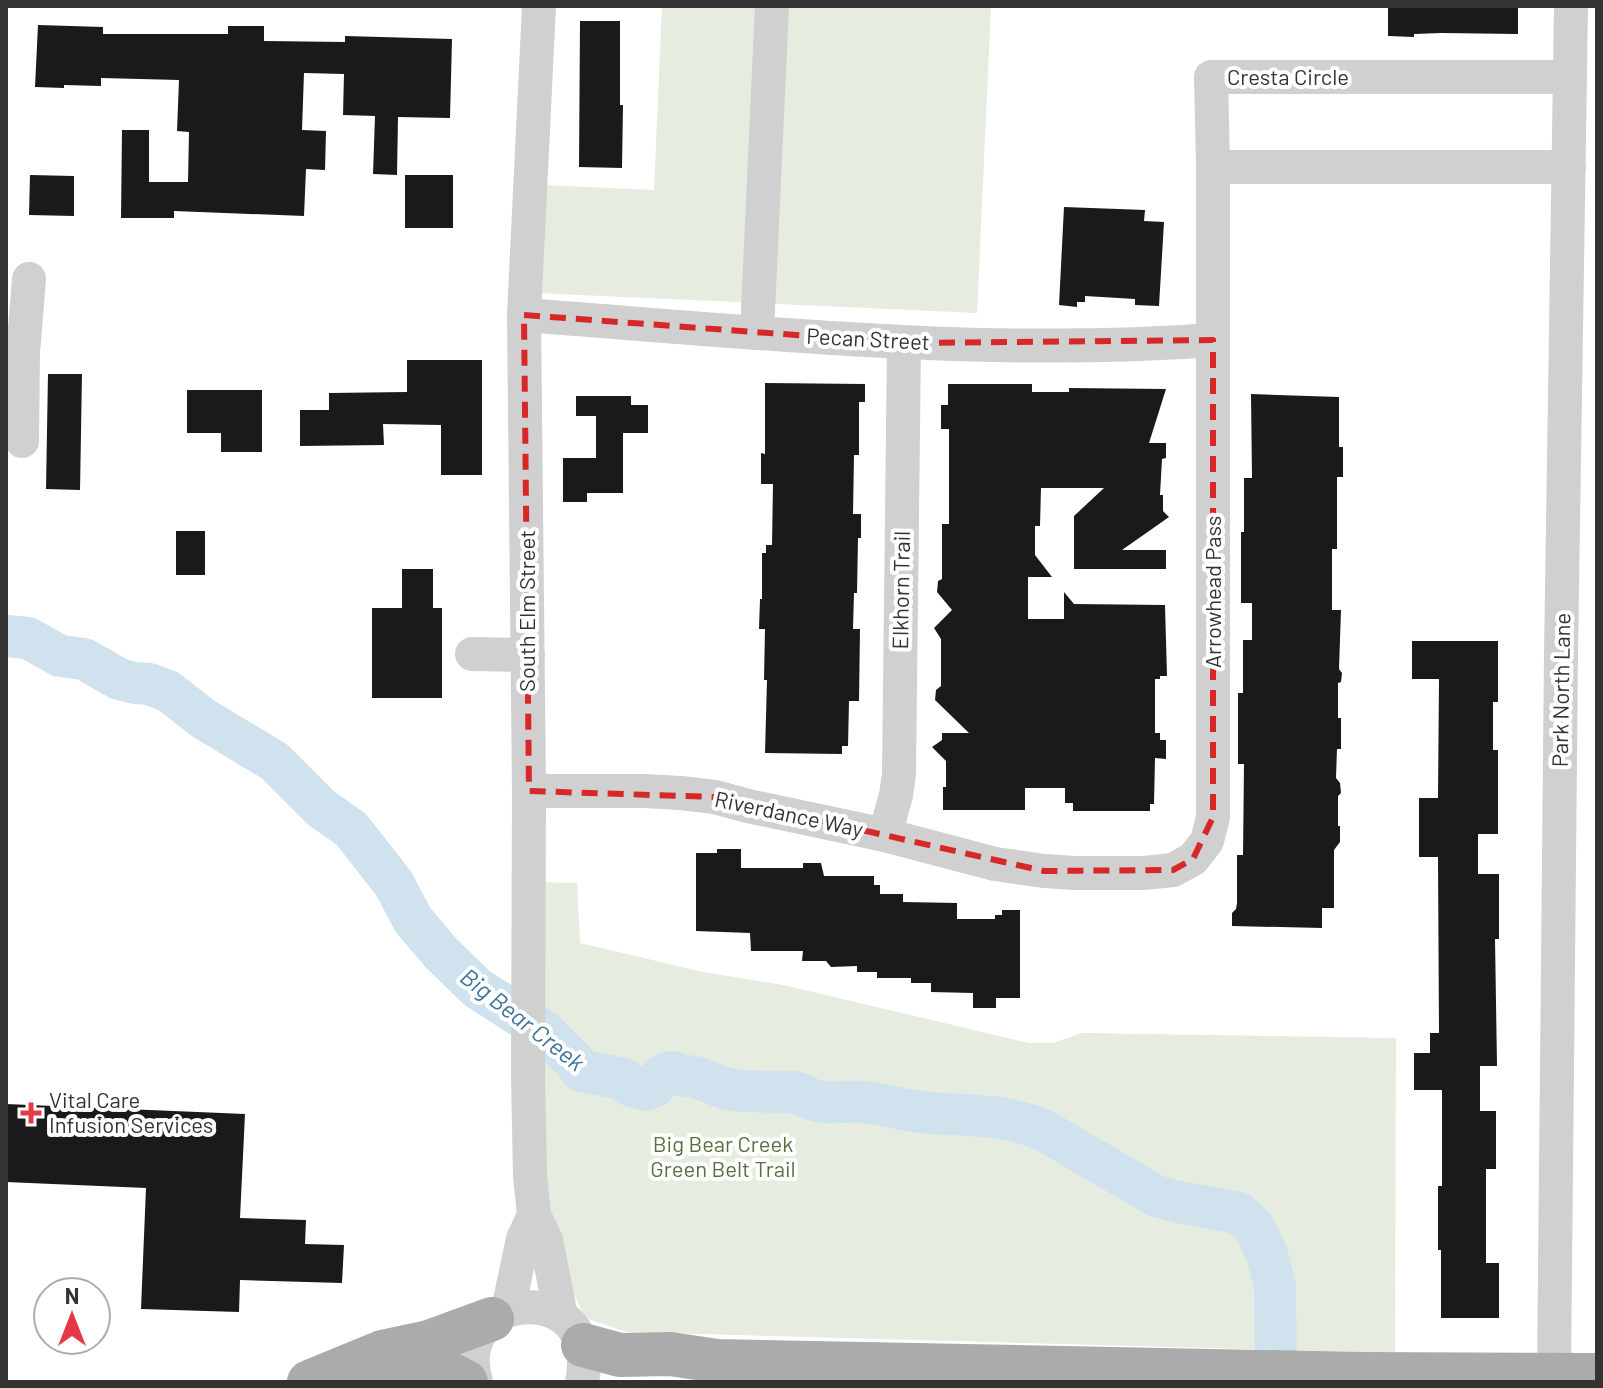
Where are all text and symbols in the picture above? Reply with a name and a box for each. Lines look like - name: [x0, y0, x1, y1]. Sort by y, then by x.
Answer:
- street label: Cresta Circle: [1227, 63, 1349, 89]
- street label: Pecan Street: [806, 322, 930, 354]
- street label: Arrowhead Pass: [1199, 516, 1225, 668]
- street label: South Elm Street: [513, 530, 539, 692]
- street label: Elkhorn Trail: [886, 530, 914, 650]
- street label: Park North Lane: [1546, 613, 1574, 767]
- street label: Riverdance Way: [713, 785, 866, 841]
- water label: Big Bear Creek: [455, 961, 591, 1076]
- place label: Vital Care Infusion Services: [49, 1086, 213, 1137]
- marker: Vital Care Infusion Services: [20, 1102, 42, 1124]
- park label: Big Bear Creek Green Belt Trail: [650, 1130, 796, 1181]
- north arrow: [32, 1276, 112, 1356]
- text: N: [65, 1282, 79, 1308]

